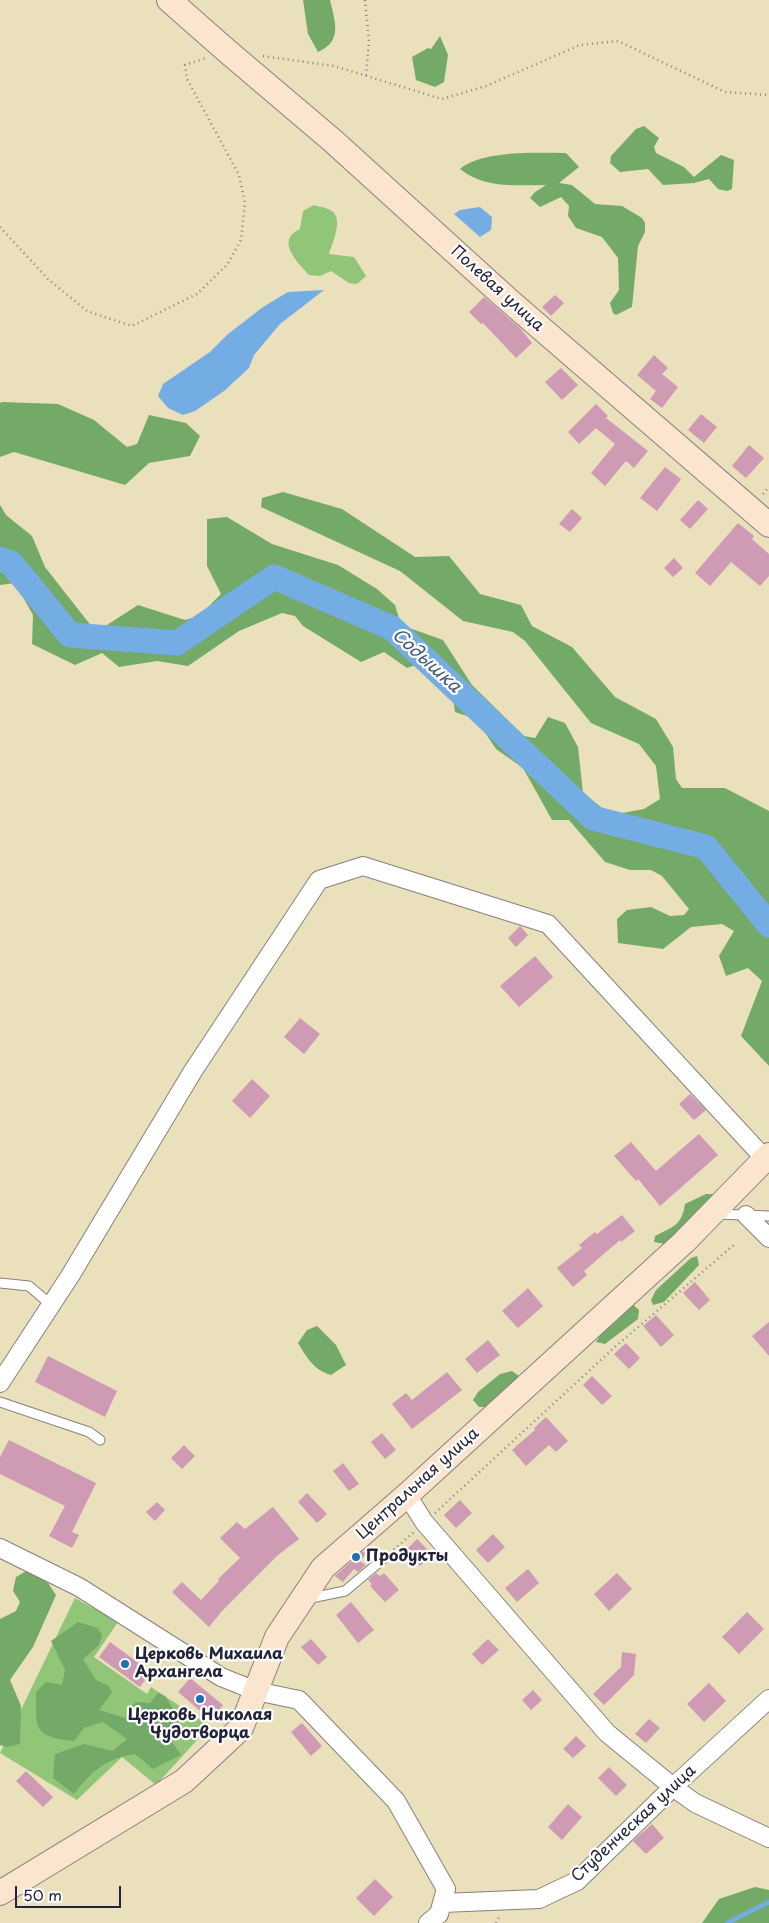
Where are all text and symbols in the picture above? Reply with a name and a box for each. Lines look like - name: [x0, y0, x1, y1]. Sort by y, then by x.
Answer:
- street label: Полевая улица: [446, 242, 548, 336]
- water label: Содышка: [387, 624, 465, 698]
- street label: Центральная улица: [353, 1424, 483, 1544]
- place label: Продукты: [366, 1547, 448, 1567]
- marker: Продукты: [350, 1551, 362, 1563]
- place label: Церковь Михаила Архангела: [135, 1645, 283, 1683]
- marker: Церковь Михаила Архангела: [119, 1658, 131, 1670]
- marker: Церковь Николая Чудотворца: [194, 1693, 206, 1705]
- place label: Церковь Николая Чудотворца: [128, 1706, 272, 1744]
- street label: Студенческая улица: [568, 1761, 700, 1887]
- scale bar: [18, 1876, 124, 1908]
- text: 50 m: [23, 1883, 62, 1906]

